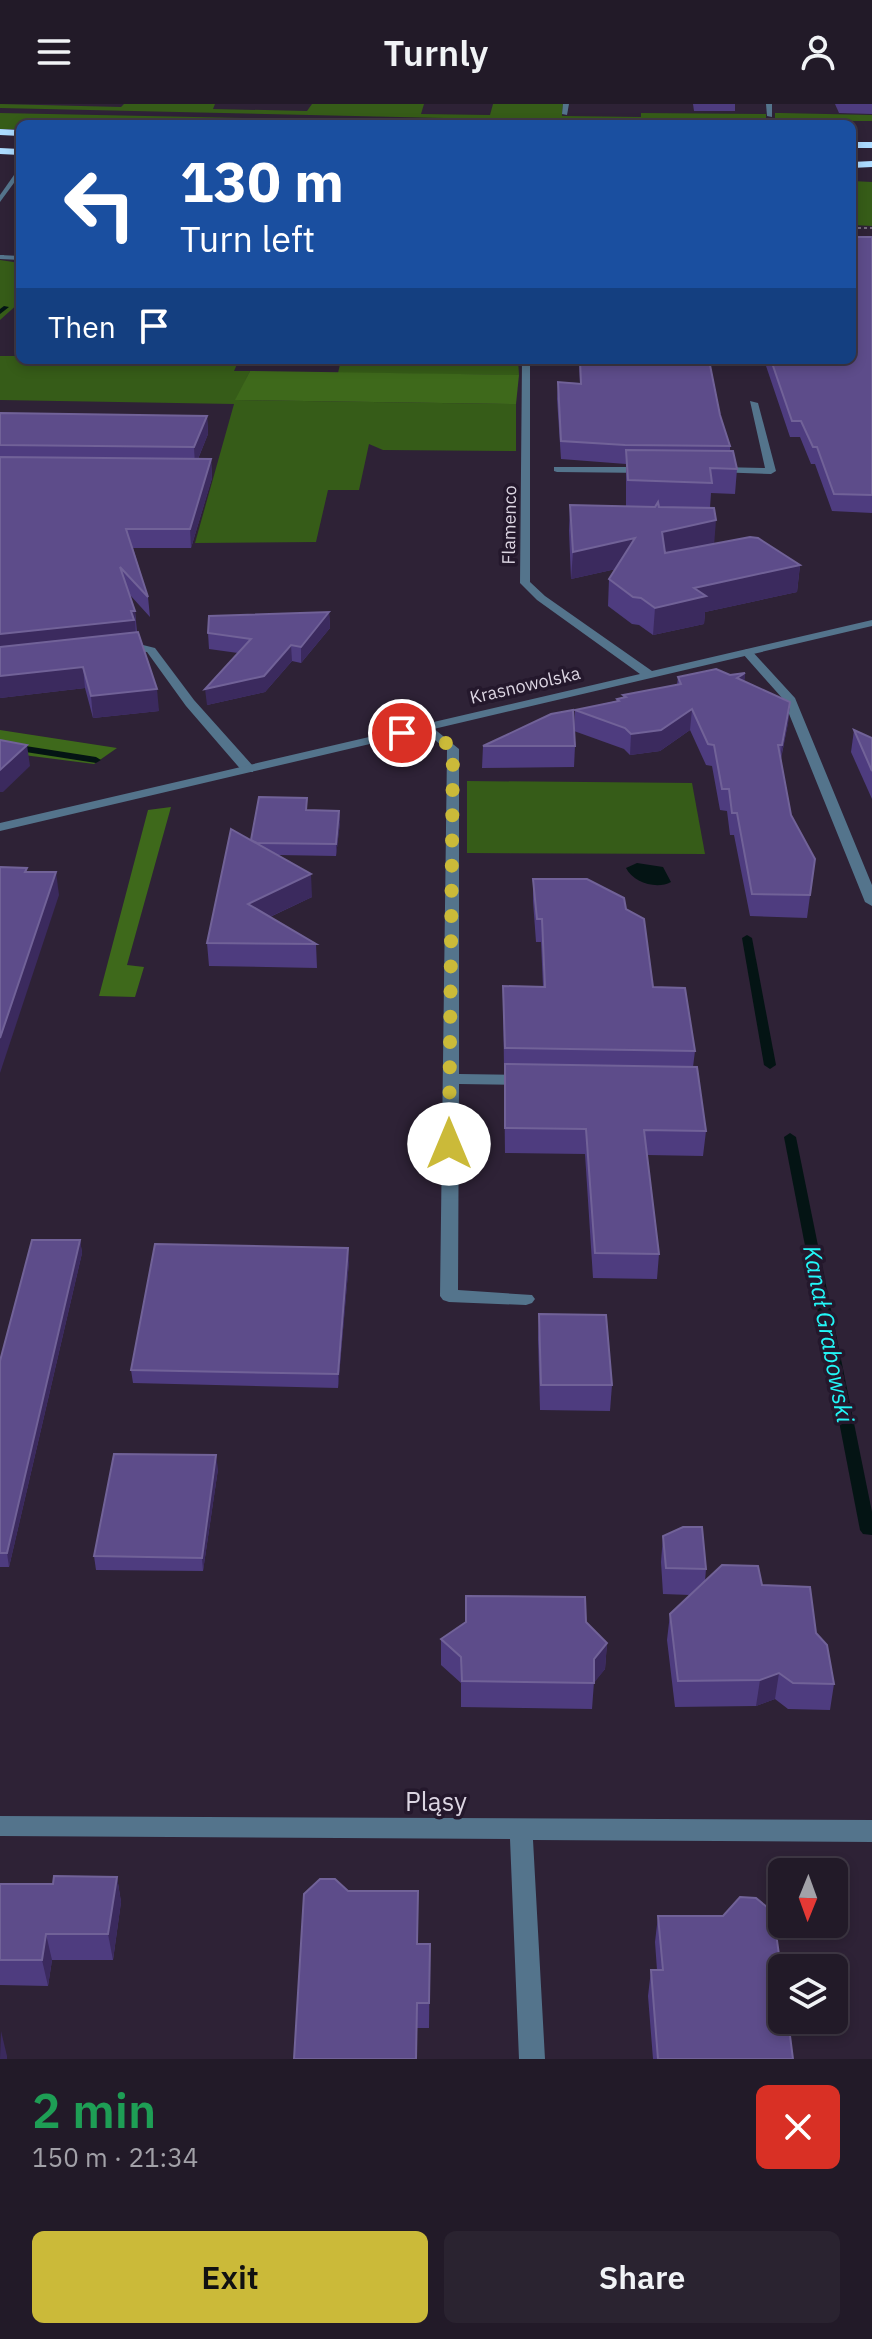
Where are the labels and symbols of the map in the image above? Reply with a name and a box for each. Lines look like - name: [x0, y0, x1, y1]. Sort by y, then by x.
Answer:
- street label: Flamenco: [497, 485, 521, 565]
- street label: Krasnowolska: [467, 661, 583, 709]
- pin: [368, 699, 436, 767]
- position arrow: [407, 1102, 491, 1186]
- water label: Kanał Grabowski: [796, 1243, 862, 1426]
- street label: Pląsy: [405, 1784, 467, 1818]
- north arrow: [768, 1858, 848, 1938]

